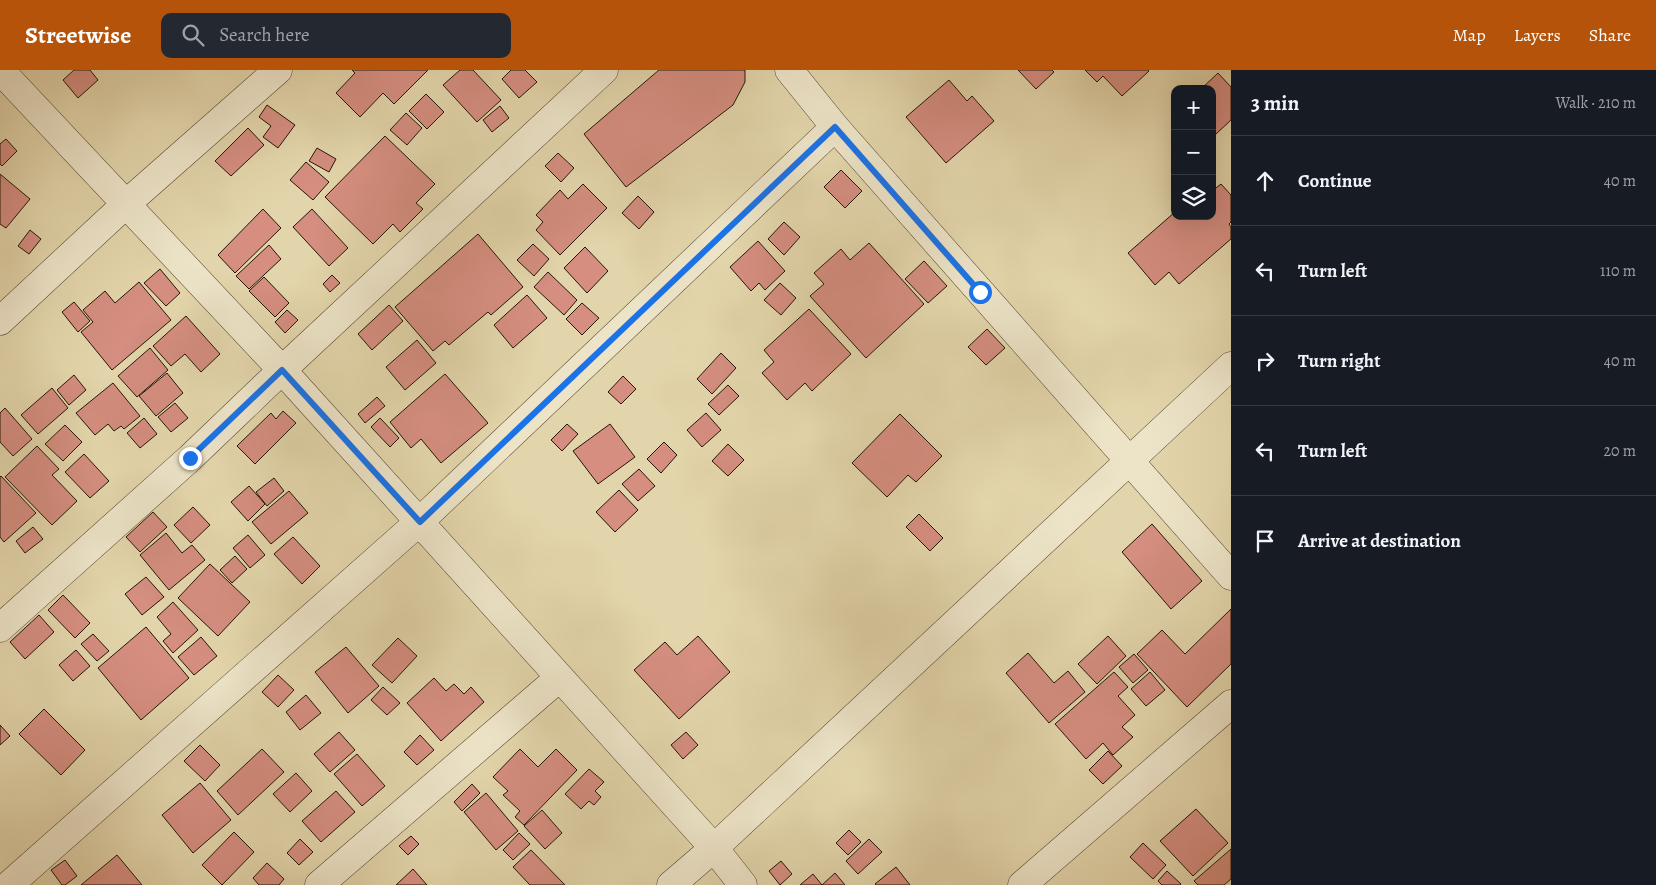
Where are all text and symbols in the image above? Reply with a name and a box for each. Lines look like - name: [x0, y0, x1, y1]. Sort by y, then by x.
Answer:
- search box: [161, 13, 511, 58]
- text: Streetwise: [25, 19, 131, 51]
- icon: search: [179, 21, 207, 49]
- text: Search here: [219, 22, 310, 48]
- text: Map: [1453, 23, 1486, 47]
- text: Layers: [1514, 23, 1561, 47]
- text: Share: [1589, 23, 1631, 47]
- map controls: [1171, 85, 1216, 220]
- button: +: [1171, 85, 1216, 130]
- text: 3 min: [1251, 89, 1299, 117]
- text: Walk · 210 m: [1555, 92, 1636, 114]
- button: −: [1171, 130, 1216, 175]
- icon: ahead: [1251, 167, 1279, 195]
- text: Continue: [1298, 168, 1372, 194]
- text: 40 m: [1604, 170, 1636, 192]
- button: layers: [1171, 175, 1216, 220]
- icon: left: [1251, 257, 1279, 285]
- text: Turn left: [1298, 258, 1367, 284]
- text: 110 m: [1600, 260, 1636, 282]
- route start: [969, 281, 992, 304]
- icon: right: [1251, 347, 1279, 375]
- text: Turn right: [1298, 348, 1380, 374]
- text: 40 m: [1604, 350, 1636, 372]
- icon: left: [1251, 437, 1279, 465]
- text: Turn left: [1298, 438, 1367, 464]
- text: 20 m: [1603, 440, 1636, 462]
- route end: [179, 447, 202, 470]
- icon: arrive: [1251, 527, 1279, 555]
- text: Arrive at destination: [1298, 528, 1461, 554]

